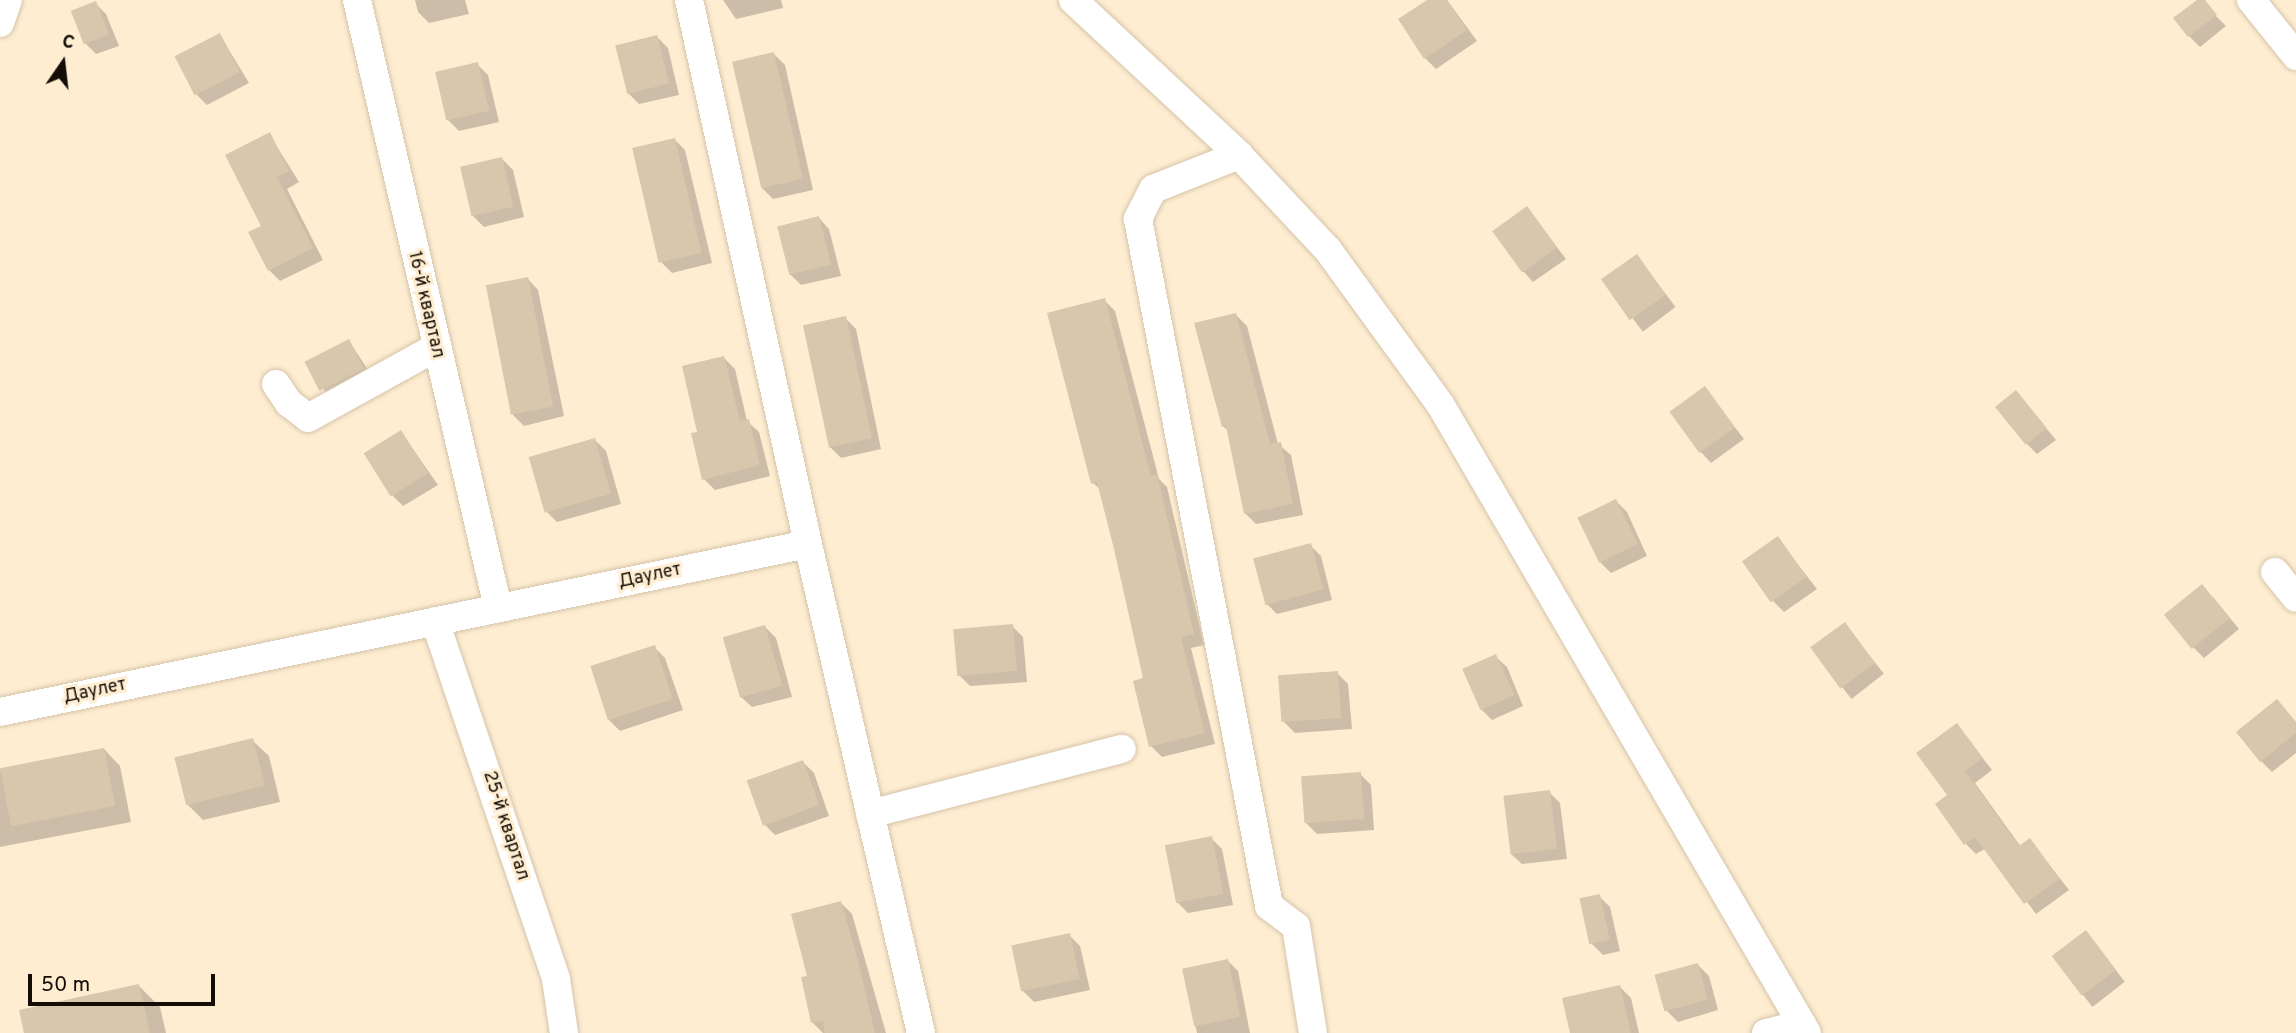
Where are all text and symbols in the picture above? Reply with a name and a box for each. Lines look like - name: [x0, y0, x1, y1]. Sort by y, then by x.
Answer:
- north arrow: [28, 28, 98, 98]
- text: С: [59, 30, 77, 56]
- street label: 16-й квартал: [402, 250, 448, 360]
- street label: Даулет: [617, 560, 683, 594]
- street label: Даулет: [62, 675, 128, 709]
- street label: 25-й квартал: [477, 769, 533, 883]
- scale bar: [32, 960, 219, 1004]
- text: 50 m: [41, 972, 90, 999]

